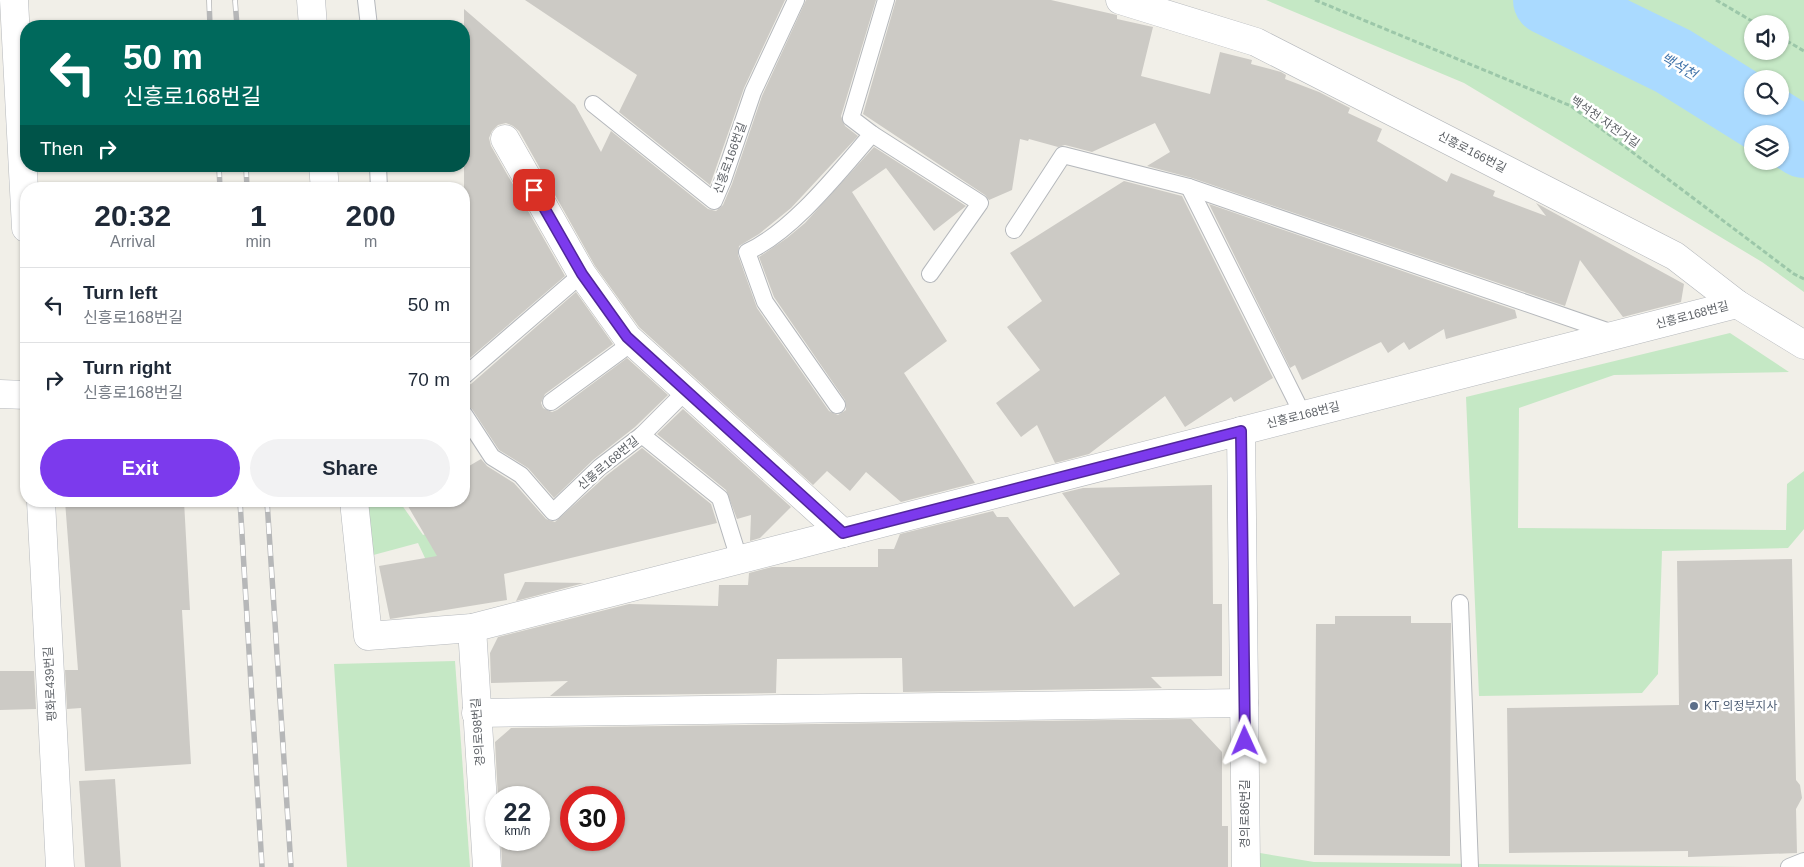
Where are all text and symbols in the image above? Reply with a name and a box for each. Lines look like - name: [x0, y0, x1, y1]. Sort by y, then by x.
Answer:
- map controls: [1744, 15, 1789, 170]
- button: sound: [1744, 15, 1789, 60]
- text: 50 m: [123, 37, 203, 76]
- icon: left: [40, 40, 105, 105]
- water label: 백석천: [1658, 49, 1701, 83]
- button: search: [1744, 70, 1789, 115]
- text: 신흥로168번길: [123, 84, 261, 109]
- street label: 백석천 자전거길: [1568, 93, 1642, 151]
- street label: 신흥로166번길: [711, 120, 749, 196]
- button: layers: [1744, 125, 1789, 170]
- street label: 신흥로166번길: [1435, 129, 1509, 175]
- icon: right: [93, 135, 121, 163]
- text: Then: [40, 138, 83, 159]
- pin: [513, 169, 555, 211]
- icon: arrive: [520, 176, 548, 204]
- text: 20:32: [94, 199, 171, 232]
- text: 1: [250, 199, 267, 232]
- text: 200: [346, 199, 396, 232]
- text: Arrival: [110, 233, 155, 250]
- text: min: [245, 233, 271, 250]
- text: m: [364, 233, 377, 250]
- text: Turn left: [83, 282, 158, 303]
- icon: left: [40, 291, 68, 319]
- text: 50 m: [408, 294, 450, 315]
- street label: 신흥로168번길: [1654, 299, 1730, 331]
- text: 신흥로168번길: [83, 309, 183, 326]
- text: Turn right: [83, 357, 171, 378]
- icon: right: [40, 366, 68, 394]
- text: 70 m: [408, 369, 450, 390]
- text: 신흥로168번길: [83, 384, 183, 401]
- street label: 신흥로168번길: [1265, 399, 1341, 431]
- street label: 신흥로168번길: [575, 433, 641, 493]
- button: Exit: [40, 439, 240, 497]
- button: Share: [250, 439, 450, 497]
- street label: 평화로439번길: [41, 646, 59, 722]
- street label: 경의로98번길: [469, 697, 487, 767]
- place label: KT 의정부지사: [1704, 699, 1778, 713]
- marker: KT 의정부지사: [1688, 700, 1700, 712]
- position arrow: [1218, 714, 1270, 766]
- street label: 경의로86번길: [1238, 780, 1252, 848]
- speed limit sign: 30: [560, 786, 625, 851]
- text: 22: [504, 798, 531, 826]
- text: km/h: [504, 824, 531, 838]

